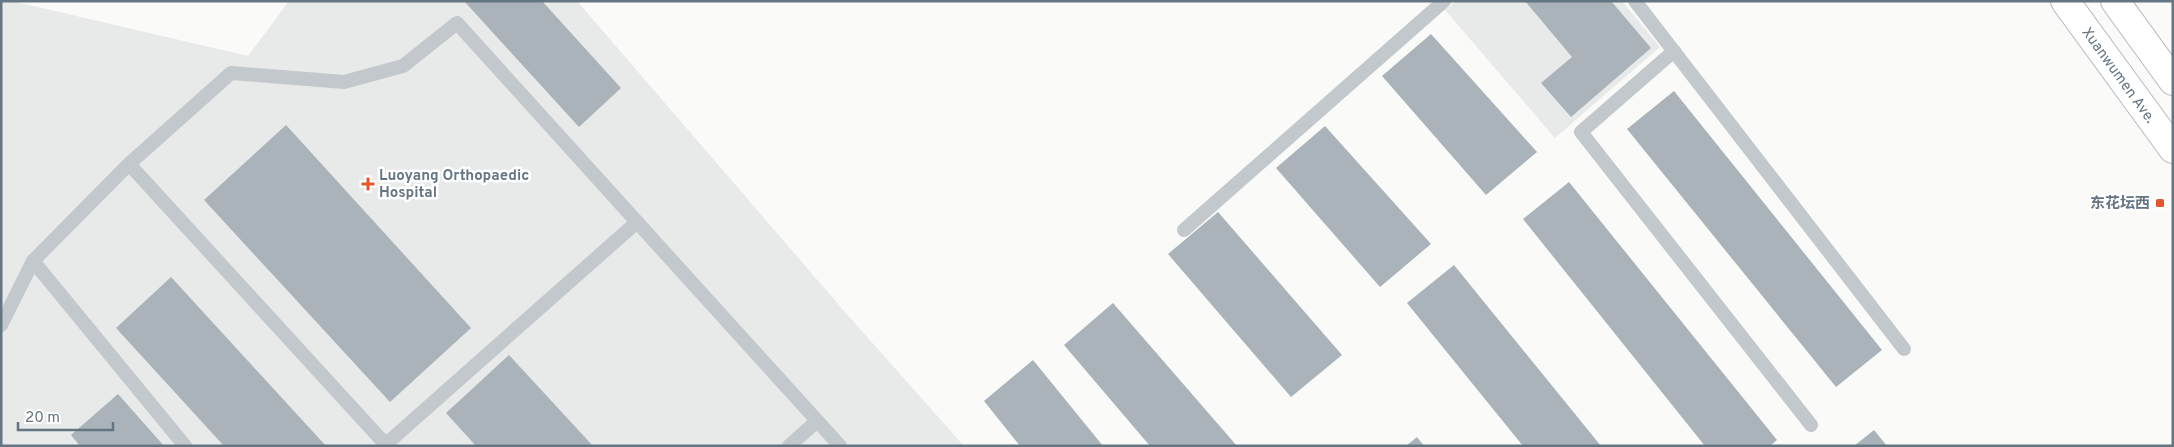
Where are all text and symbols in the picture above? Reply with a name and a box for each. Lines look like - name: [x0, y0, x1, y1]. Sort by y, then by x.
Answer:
- street label: Xuanwumen Ave.: [2077, 24, 2159, 128]
- place label: Luoyang Orthopaedic Hospital: [379, 167, 529, 203]
- marker: Luoyang Orthopaedic Hospital: [361, 177, 375, 191]
- place label: 东花坛西: [2090, 195, 2150, 214]
- marker: 东花坛西: [2154, 197, 2166, 209]
- scale bar: [18, 400, 112, 432]
- text: 20 m: [25, 409, 60, 428]

